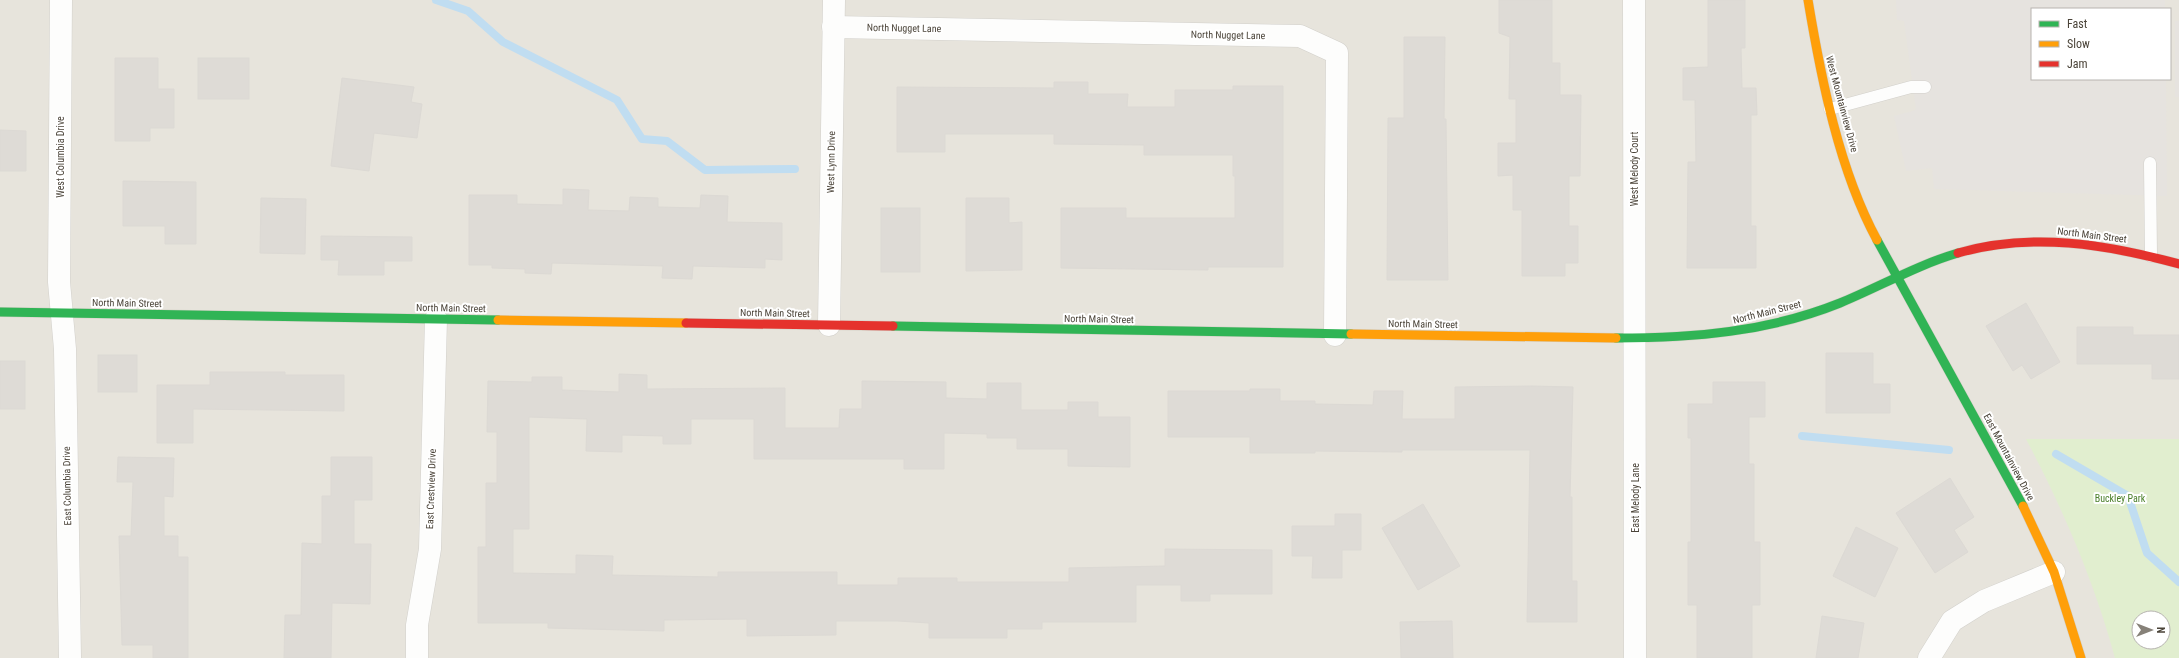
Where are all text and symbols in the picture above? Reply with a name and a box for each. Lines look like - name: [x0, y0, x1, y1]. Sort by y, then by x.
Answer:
- legend: [2031, 8, 2171, 80]
- text: Fast: [2067, 17, 2088, 31]
- street label: North Nugget Lane: [867, 22, 942, 34]
- street label: North Nugget Lane: [1191, 29, 1266, 41]
- text: Slow: [2067, 37, 2090, 51]
- street label: West Mountainview Drive: [1824, 55, 1860, 154]
- text: Jam: [2067, 57, 2088, 71]
- street label: West Columbia Drive: [55, 116, 66, 198]
- street label: West Lynn Drive: [825, 131, 837, 193]
- street label: West Melody Court: [1629, 132, 1640, 206]
- street label: North Main Street: [2057, 225, 2127, 245]
- street label: North Main Street: [92, 297, 162, 309]
- street label: North Main Street: [1732, 298, 1802, 326]
- street label: North Main Street: [416, 302, 486, 314]
- street label: North Main Street: [740, 307, 810, 319]
- street label: North Main Street: [1064, 313, 1134, 325]
- street label: North Main Street: [1388, 318, 1458, 330]
- street label: East Mountainview Drive: [1981, 412, 2037, 503]
- street label: East Columbia Drive: [61, 446, 73, 526]
- street label: East Crestview Drive: [424, 448, 438, 529]
- street label: East Melody Lane: [1630, 463, 1641, 533]
- park label: Buckley Park: [2095, 493, 2146, 504]
- north arrow: [2131, 610, 2171, 650]
- text: N: [2154, 627, 2167, 634]

